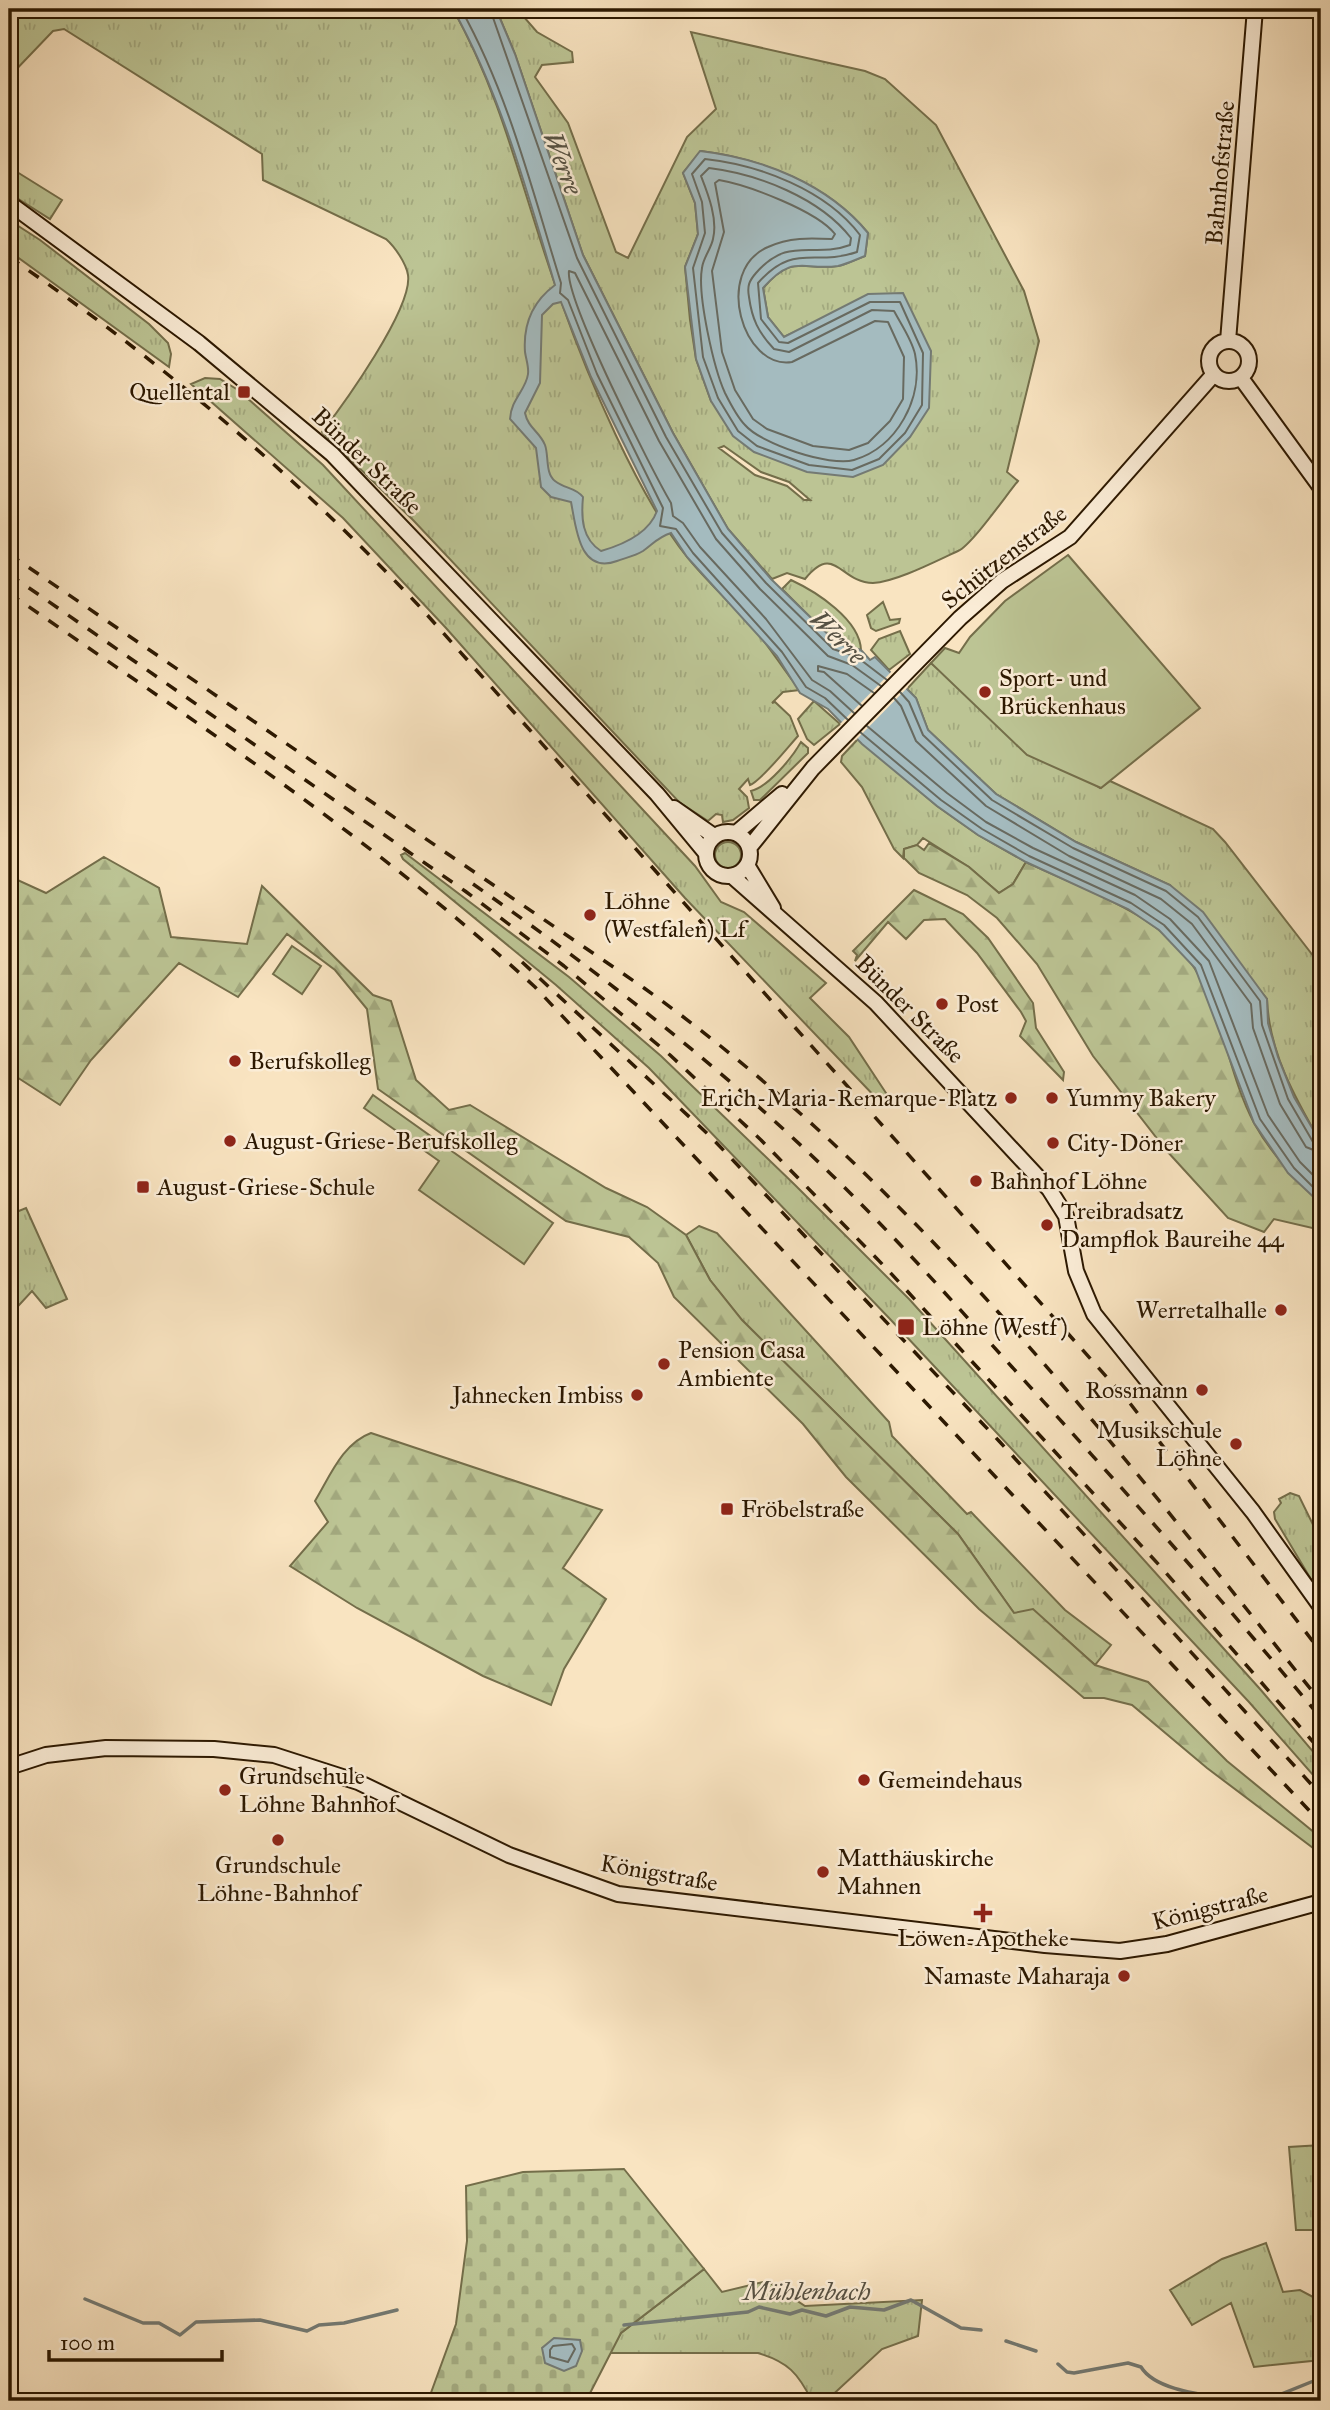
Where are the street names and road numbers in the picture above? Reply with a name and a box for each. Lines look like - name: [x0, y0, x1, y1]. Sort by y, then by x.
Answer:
- street label: Bahnhofstraße: [1199, 100, 1241, 246]
- street label: Bünder Straße: [306, 401, 428, 521]
- street label: Schützenstraße: [935, 499, 1073, 615]
- street label: Bünder Straße: [849, 948, 971, 1070]
- street label: Königstraße: [598, 1848, 720, 1898]
- street label: Königstraße: [1149, 1879, 1271, 1937]

